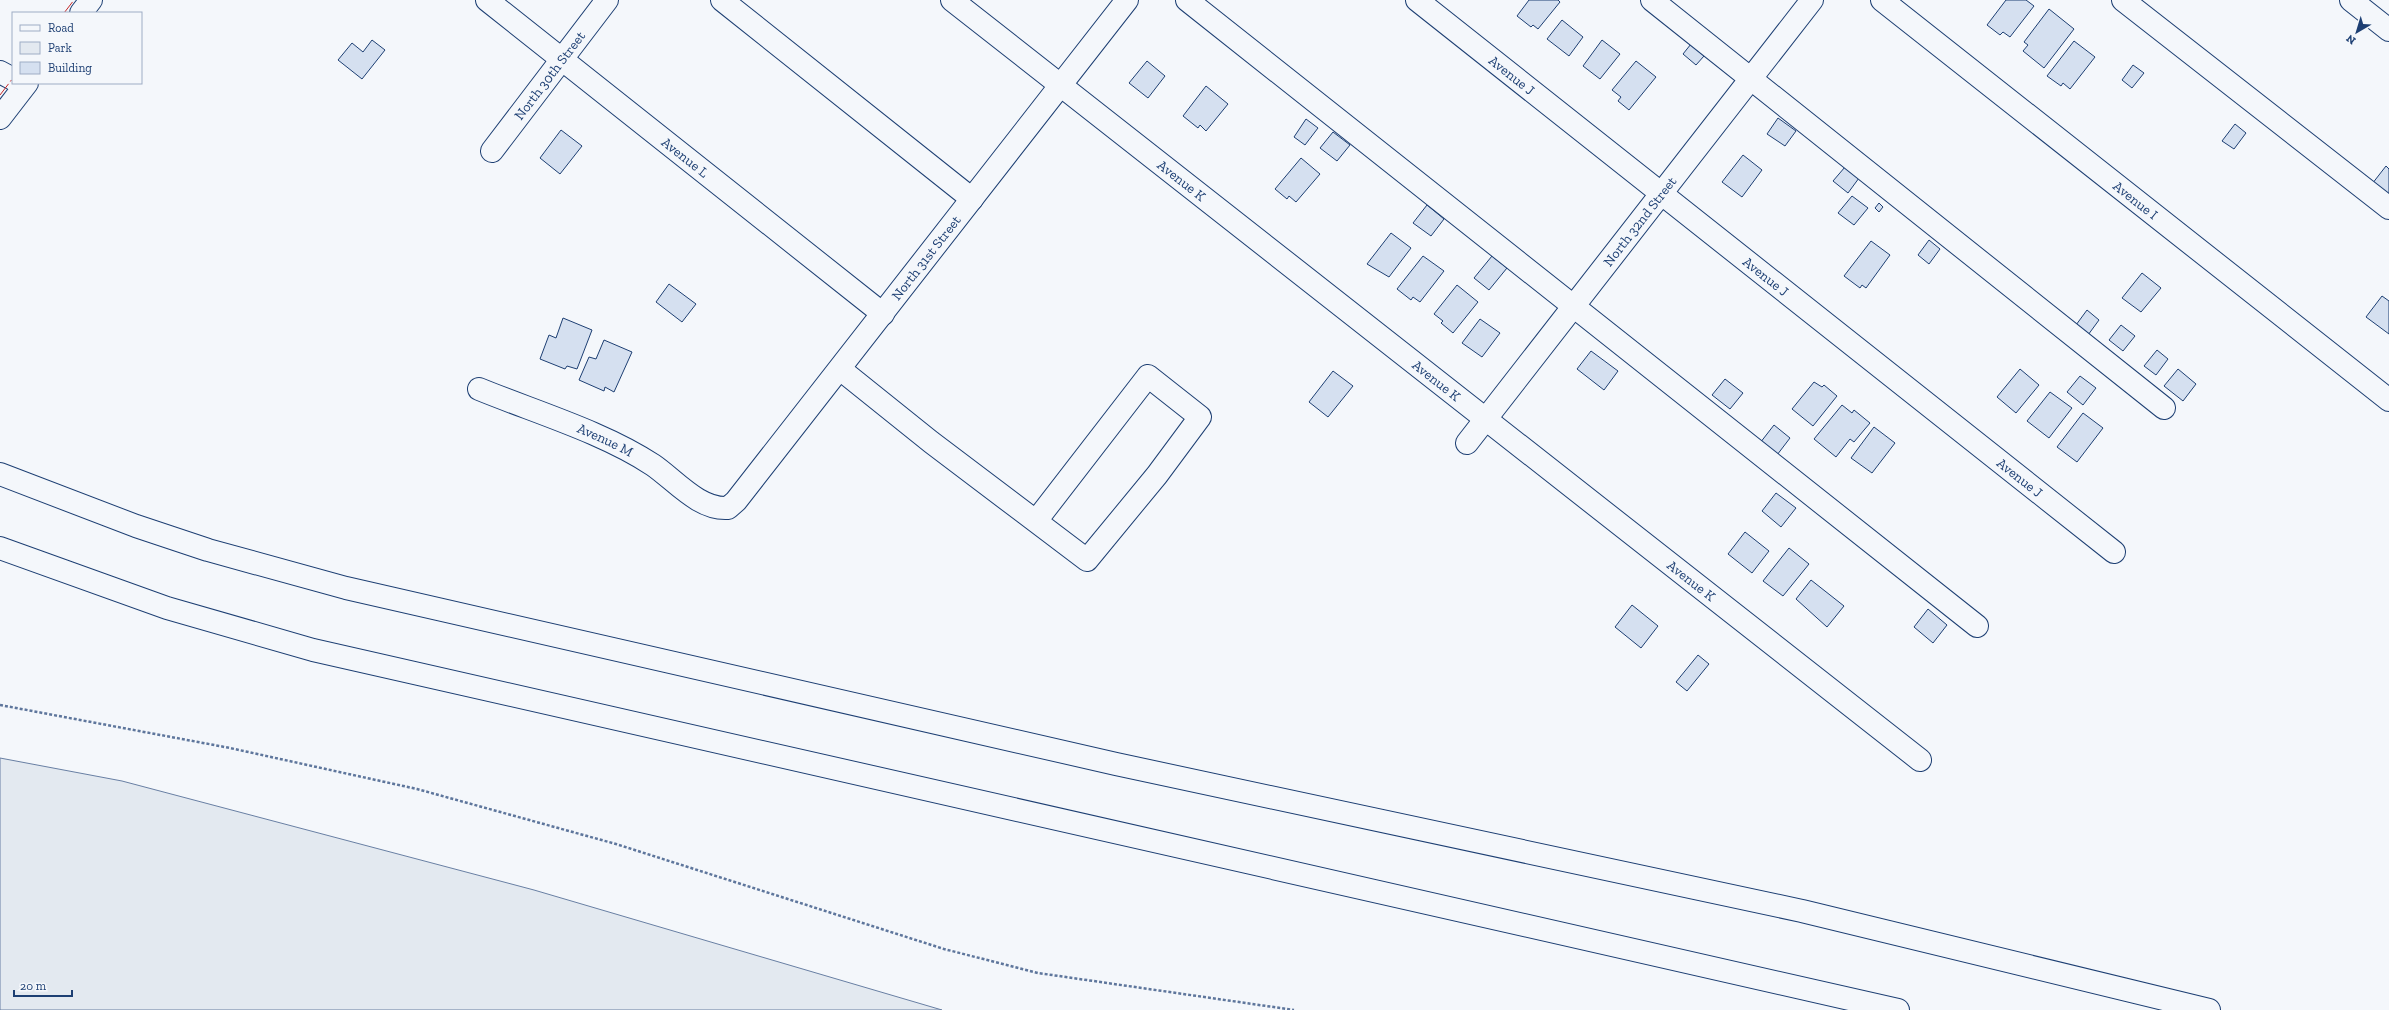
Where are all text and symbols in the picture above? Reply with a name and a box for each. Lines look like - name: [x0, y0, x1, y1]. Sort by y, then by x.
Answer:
- legend: [12, 12, 142, 84]
- north arrow: [2337, 12, 2377, 52]
- text: Road: [48, 21, 74, 35]
- street label: North 30th Street: [510, 27, 589, 123]
- text: N: [2343, 31, 2358, 47]
- text: Park: [48, 41, 73, 55]
- street label: Avenue J: [1486, 52, 1538, 98]
- text: Building: [48, 61, 92, 75]
- street label: Avenue L: [658, 133, 712, 181]
- street label: Avenue K: [1154, 156, 1209, 204]
- street label: North 32nd Street: [1599, 172, 1680, 270]
- street label: Avenue I: [2110, 177, 2161, 223]
- street label: North 31st Street: [888, 211, 965, 303]
- street label: Avenue J: [1740, 253, 1792, 300]
- street label: Avenue K: [1409, 356, 1464, 405]
- street label: Avenue M: [575, 419, 636, 460]
- street label: Avenue J: [1994, 454, 2046, 501]
- street label: Avenue K: [1664, 556, 1719, 605]
- scale bar: [14, 972, 72, 998]
- text: 20 m: [20, 979, 47, 993]

